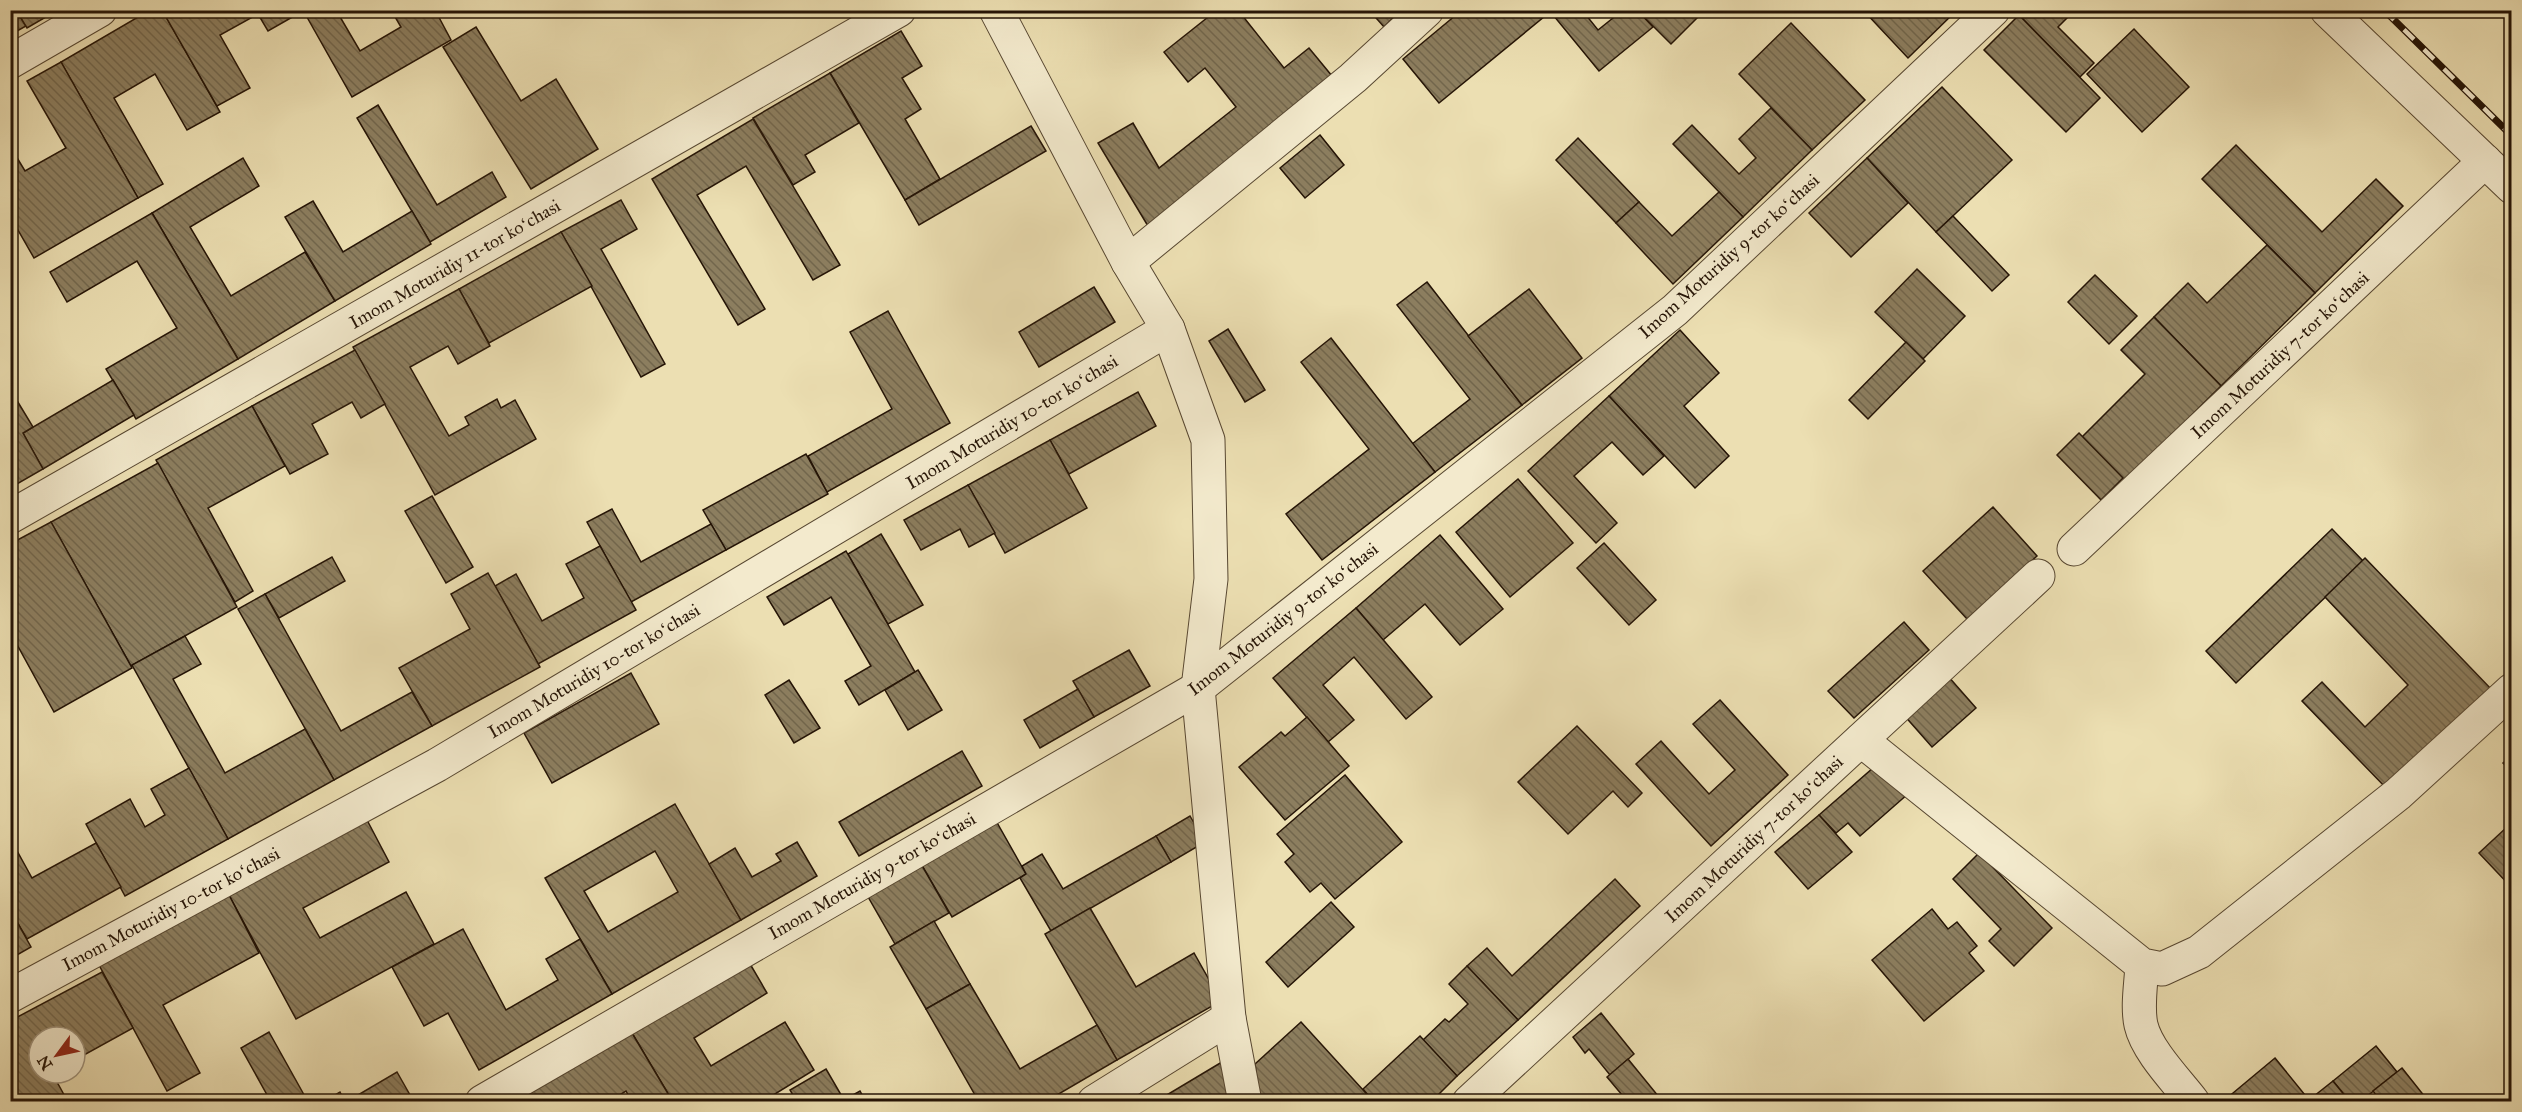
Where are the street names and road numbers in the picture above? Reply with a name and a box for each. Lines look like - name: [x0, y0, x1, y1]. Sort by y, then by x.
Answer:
- street label: Imom Moturidiy 9-tor koʻchasi: [1634, 169, 1824, 343]
- street label: Imom Moturidiy 11-tor koʻchasi: [346, 194, 564, 334]
- street label: Imom Moturidiy 7-tor koʻchasi: [2186, 267, 2374, 443]
- street label: Imom Moturidiy 10-tor koʻchasi: [902, 350, 1122, 494]
- street label: Imom Moturidiy 9-tor koʻchasi: [1183, 538, 1383, 700]
- street label: Imom Moturidiy 10-tor koʻchasi: [484, 599, 704, 743]
- street label: Imom Moturidiy 7-tor koʻchasi: [1660, 751, 1848, 927]
- street label: Imom Moturidiy 9-tor koʻchasi: [765, 808, 979, 944]
- street label: Imom Moturidiy 10-tor koʻchasi: [58, 842, 284, 976]

